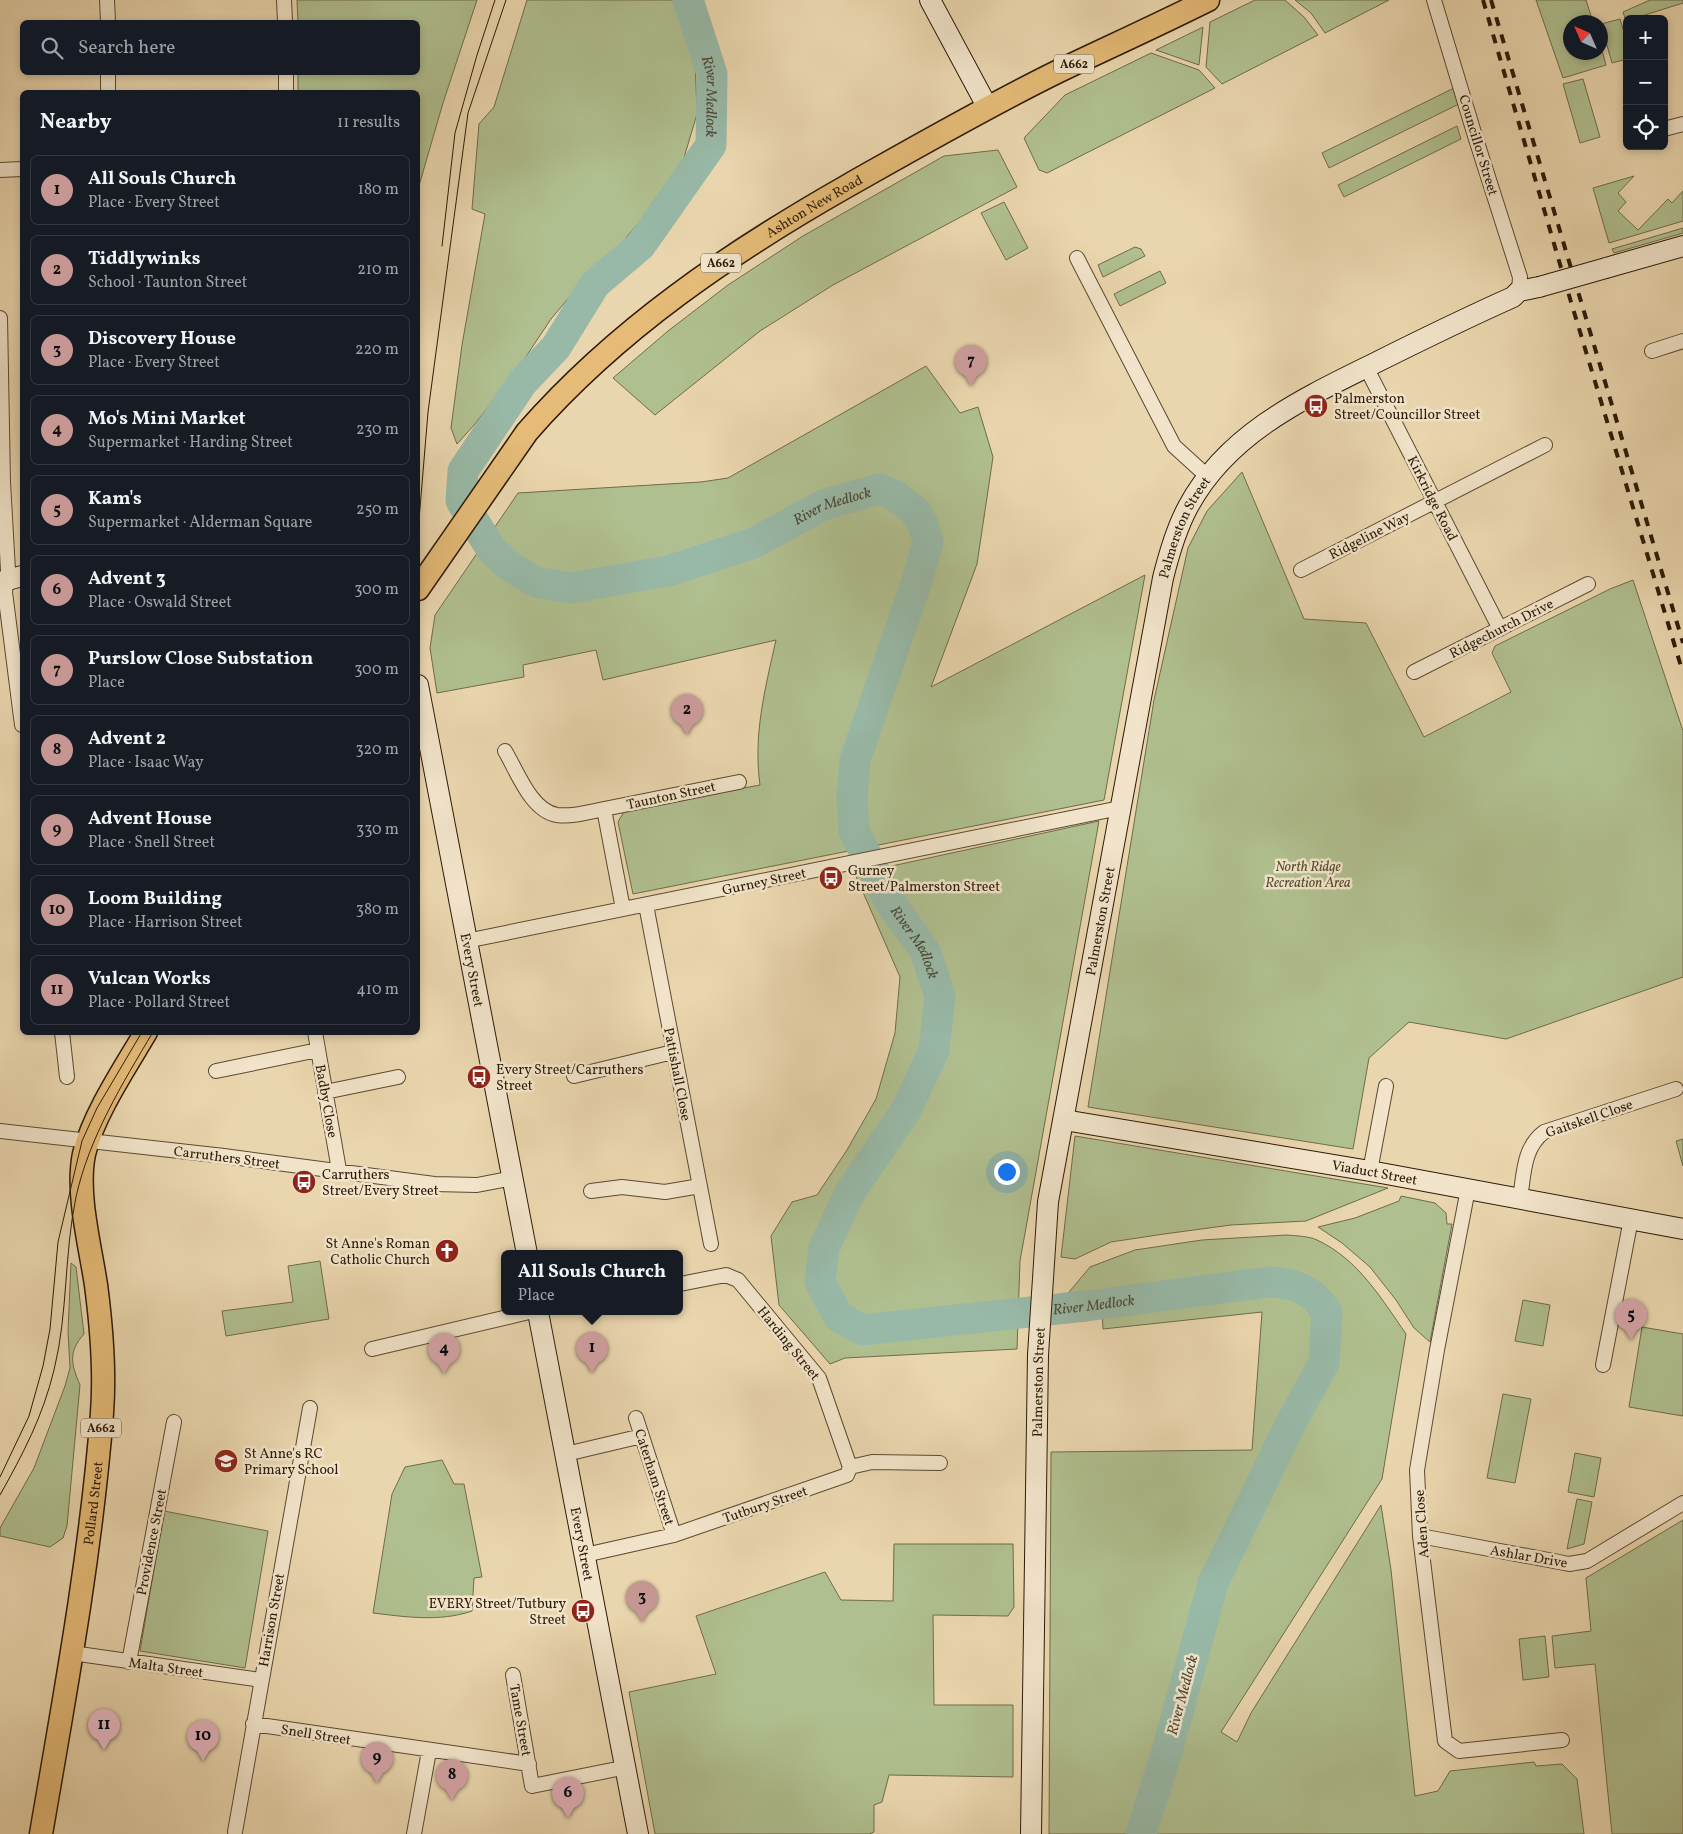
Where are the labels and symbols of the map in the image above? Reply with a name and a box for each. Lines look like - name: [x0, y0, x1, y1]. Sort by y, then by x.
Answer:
- north arrow: [1563, 15, 1608, 60]
- water label: River Medlock: [695, 53, 721, 138]
- road number: A662: [1054, 54, 1094, 74]
- street label: Councillor Street: [1453, 93, 1502, 198]
- street label: Ashton New Road: [763, 171, 867, 243]
- road number: A662: [701, 254, 741, 272]
- pin: 7: [955, 345, 987, 386]
- place label: Palmerston Street/Councillor Street: [1334, 390, 1480, 425]
- bus stop icon: Palmerston Street/Councillor Street: [1303, 393, 1329, 419]
- street label: Kirkridge Road: [1402, 453, 1461, 545]
- street label: Palmerston Street: [1155, 473, 1216, 581]
- water label: River Medlock: [790, 483, 874, 531]
- street label: Ridgeline Way: [1326, 508, 1414, 565]
- street label: Ridgechurch Drive: [1446, 595, 1557, 664]
- pin: 2: [671, 694, 703, 735]
- street label: Taunton Street: [625, 778, 718, 815]
- park label: North Ridge Recreation Area: [1265, 858, 1351, 893]
- place label: Gurney Street/Palmerston Street: [848, 862, 1000, 897]
- street label: Gurney Street: [721, 864, 808, 901]
- bus stop icon: Gurney Street/Palmerston Street: [818, 865, 844, 891]
- street label: Palmerston Street: [1082, 865, 1121, 977]
- water label: River Medlock: [884, 902, 943, 982]
- street label: Every Street: [455, 932, 487, 1009]
- street label: Pattishall Close: [658, 1026, 695, 1123]
- place label: Every Street/Carruthers Street: [496, 1061, 643, 1096]
- street label: Badby Close: [310, 1063, 341, 1140]
- bus stop icon: Every Street/Carruthers Street: [466, 1064, 492, 1090]
- street label: Gaitskell Close: [1543, 1096, 1636, 1143]
- street label: Carruthers Street: [173, 1143, 281, 1174]
- street label: Viaduct Street: [1330, 1157, 1419, 1191]
- your location: [994, 1159, 1020, 1185]
- place label: Carruthers Street/Every Street: [322, 1166, 439, 1201]
- bus stop icon: Carruthers Street/Every Street: [291, 1169, 317, 1195]
- place label: St Anne's Roman Catholic Church: [326, 1235, 430, 1270]
- church icon: St Anne's Roman Catholic Church: [434, 1238, 460, 1264]
- water label: River Medlock: [1052, 1291, 1136, 1321]
- pin: 5: [1615, 1299, 1647, 1340]
- street label: Harding Street: [752, 1303, 824, 1385]
- street label: Palmerston Street: [1029, 1326, 1051, 1437]
- pin: 1: [576, 1332, 608, 1373]
- pin: 4: [428, 1333, 460, 1374]
- road number: A662: [81, 1419, 121, 1438]
- street label: Caterham Street: [629, 1427, 678, 1528]
- place label: St Anne's RC Primary School: [244, 1445, 338, 1480]
- school or university icon: St Anne's RC Primary School: [213, 1448, 239, 1474]
- street label: Pollard Street: [80, 1461, 109, 1546]
- street label: Tutbury Street: [721, 1482, 810, 1529]
- street label: Providence Street: [133, 1487, 172, 1597]
- street label: Aden Close: [1411, 1489, 1434, 1559]
- street label: Every Street: [565, 1505, 597, 1583]
- street label: Ashlar Drive: [1489, 1541, 1569, 1574]
- street label: Harrison Street: [255, 1572, 290, 1669]
- pin: 3: [626, 1581, 658, 1622]
- place label: EVERY Street/Tutbury Street: [429, 1595, 566, 1630]
- bus stop icon: EVERY Street/Tutbury Street: [570, 1598, 596, 1624]
- water label: River Medlock: [1163, 1653, 1204, 1738]
- street label: Malta Street: [127, 1654, 205, 1683]
- street label: Tame Street: [504, 1683, 535, 1758]
- pin: 11: [88, 1709, 120, 1750]
- pin: 10: [187, 1720, 219, 1761]
- street label: Snell Street: [279, 1721, 352, 1750]
- pin: 9: [361, 1742, 393, 1783]
- pin: 8: [436, 1759, 468, 1800]
- pin: 6: [552, 1777, 584, 1818]

